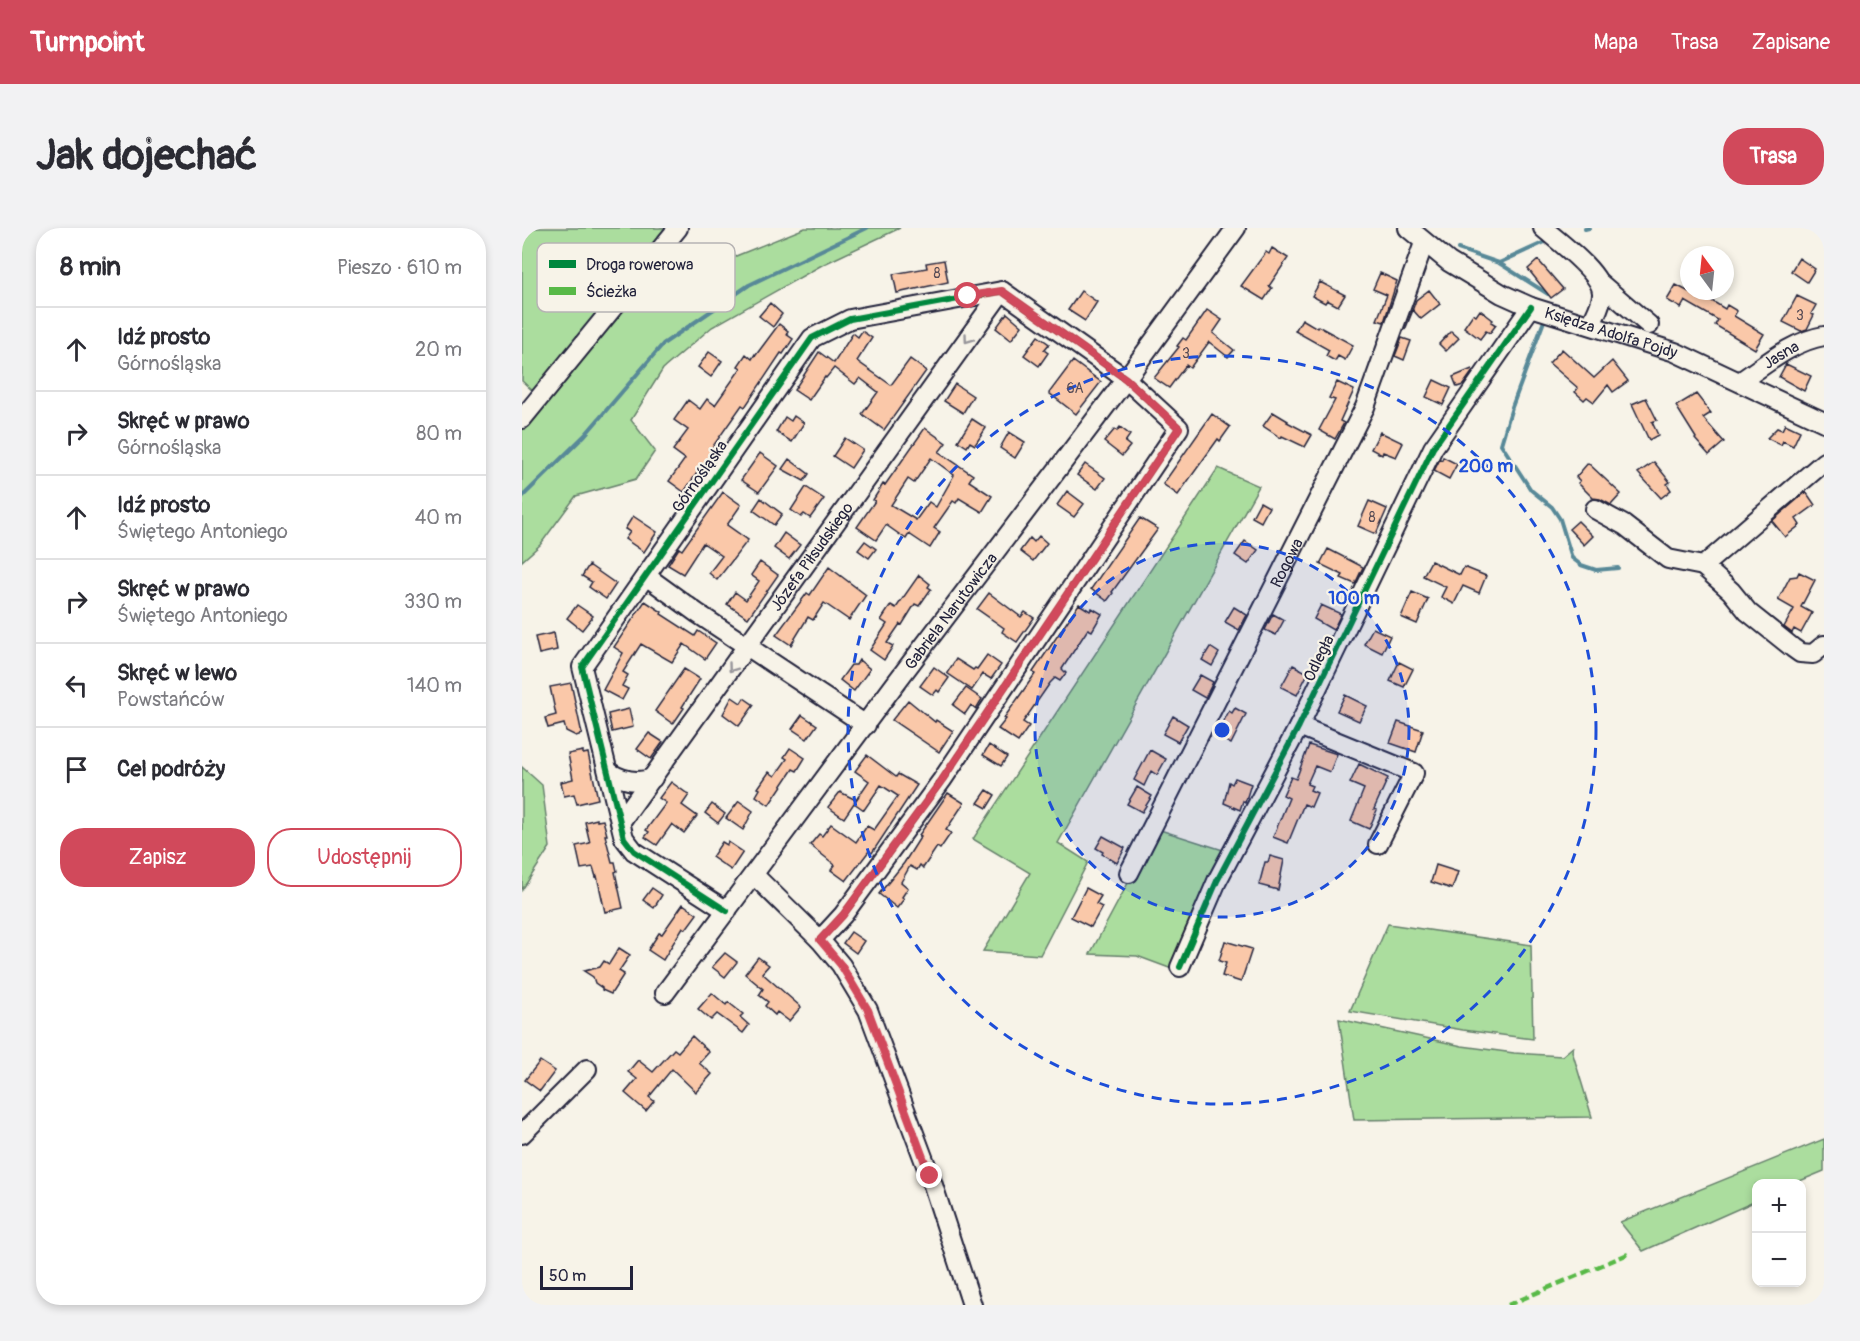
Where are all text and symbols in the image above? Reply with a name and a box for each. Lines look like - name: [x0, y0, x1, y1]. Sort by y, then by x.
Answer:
- text: Turnpoint: [30, 25, 144, 60]
- text: Mapa: [1593, 29, 1638, 56]
- text: Trasa: [1671, 29, 1719, 56]
- text: Zapisane: [1752, 29, 1830, 56]
- button: Trasa: [1723, 128, 1824, 185]
- text: Jak dojechać: [36, 130, 257, 182]
- legend: [537, 243, 735, 312]
- north arrow: [1680, 246, 1734, 300]
- text: 8 min: [60, 251, 121, 283]
- text: Pieszo · 610 m: [337, 255, 462, 280]
- text: Droga rowerowa: [586, 255, 694, 275]
- house number: 8: [933, 265, 941, 282]
- text: Ścieżka: [586, 282, 637, 302]
- route start: [954, 282, 980, 308]
- street label: Księdza Adolfa Pojdy: [1542, 303, 1680, 363]
- house number: 3: [1796, 307, 1804, 324]
- text: Idź prosto: [117, 323, 210, 351]
- one-way arrow: [964, 332, 975, 343]
- icon: ahead: [60, 333, 93, 366]
- street label: Jasna: [1759, 336, 1802, 374]
- text: 20 m: [415, 337, 462, 362]
- house number: 3: [1182, 345, 1190, 362]
- text: Górnośląska: [117, 351, 221, 376]
- house number: 6A: [1066, 380, 1084, 397]
- text: Skręć w prawo: [117, 407, 250, 435]
- icon: right: [60, 417, 93, 450]
- text: 80 m: [416, 421, 462, 446]
- text: Górnośląska: [117, 435, 221, 460]
- street label: Górnośląska: [668, 437, 732, 517]
- text: 200 m: [1459, 455, 1513, 478]
- text: Idź prosto: [117, 491, 210, 519]
- street label: Józefa Piłsudskiego: [766, 498, 858, 615]
- icon: ahead: [60, 501, 93, 534]
- text: 40 m: [415, 505, 462, 530]
- house number: 8: [1368, 509, 1376, 526]
- text: Świętego Antoniego: [117, 519, 288, 544]
- street label: Rogowa: [1266, 535, 1308, 591]
- street label: Gabriela Narutowicza: [900, 549, 1002, 674]
- text: Skręć w prawo: [117, 575, 250, 603]
- icon: right: [60, 585, 93, 618]
- text: 100 m: [1328, 587, 1380, 610]
- text: 330 m: [404, 589, 462, 614]
- text: Świętego Antoniego: [117, 603, 288, 628]
- street label: Odległa: [1299, 632, 1339, 685]
- text: Skręć w lewo: [117, 659, 237, 687]
- one-way arrow: [728, 661, 739, 672]
- icon: left: [60, 669, 93, 702]
- text: 140 m: [407, 673, 462, 698]
- text: Powstańców: [117, 687, 225, 712]
- centre of rings: [1212, 720, 1232, 740]
- icon: arrive: [60, 753, 93, 786]
- text: Cel podróży: [117, 755, 225, 783]
- button: Zapisz: [60, 828, 255, 887]
- button: Udostępnij: [267, 828, 462, 887]
- route end: [916, 1162, 942, 1188]
- map controls: [1752, 1179, 1806, 1287]
- button: +: [1752, 1179, 1806, 1233]
- button: −: [1752, 1233, 1806, 1287]
- scale bar: [540, 1263, 633, 1290]
- text: 50 m: [549, 1266, 586, 1286]

